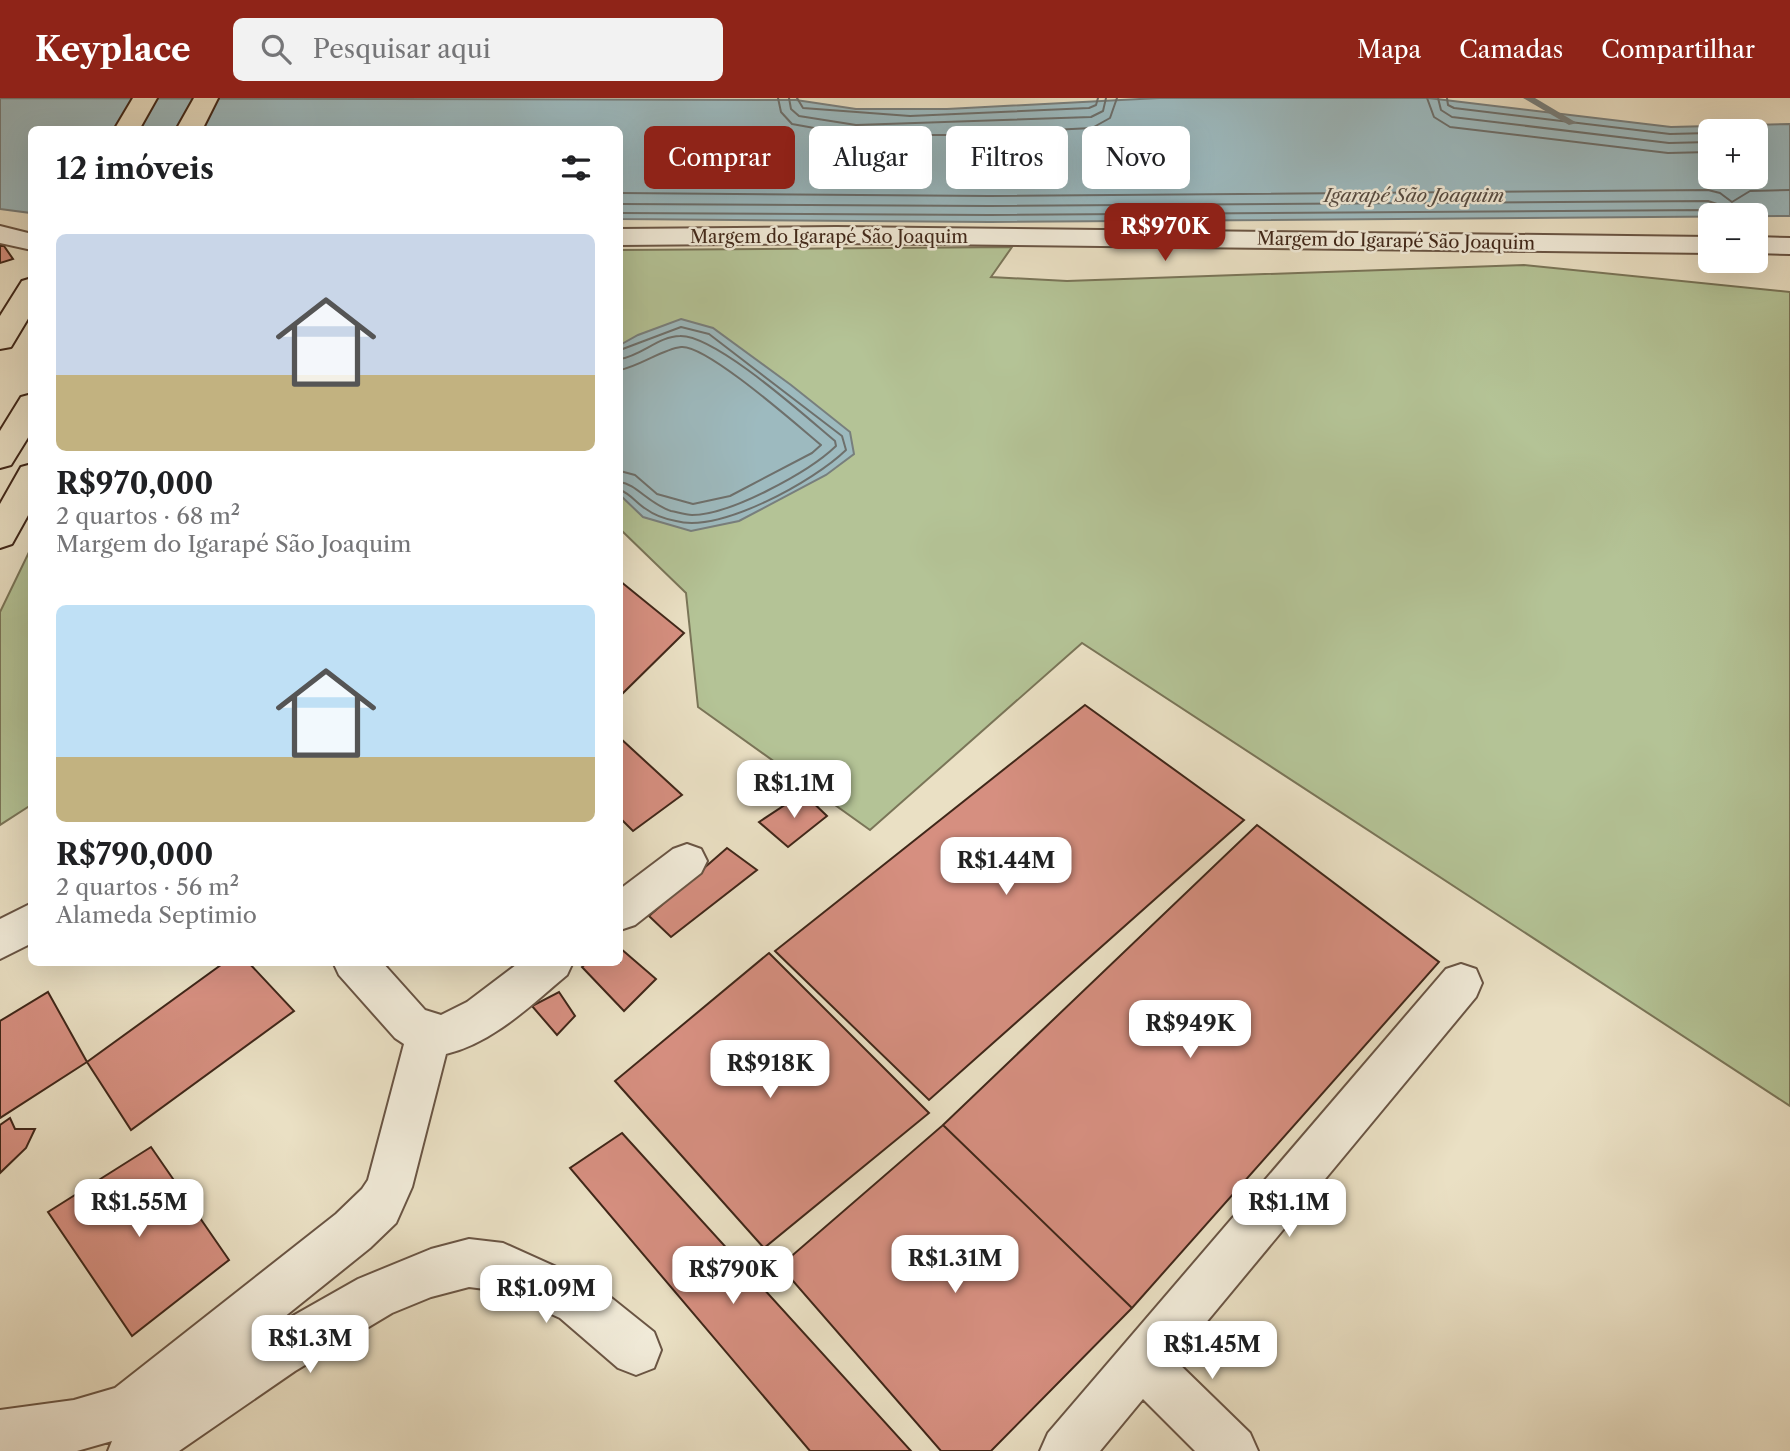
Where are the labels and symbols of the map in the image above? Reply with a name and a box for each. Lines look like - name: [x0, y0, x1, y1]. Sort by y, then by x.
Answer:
- water label: Igarapé São Joaquim: [1322, 184, 1504, 207]
- pin: R$970K: [1108, 204, 1222, 263]
- street label: Margem do Igarapé São Joaquim: [690, 226, 968, 248]
- street label: Margem do Igarapé São Joaquim: [1257, 228, 1536, 254]
- pin: R$1.1M: [737, 760, 851, 820]
- pin: R$1.44M: [941, 838, 1071, 897]
- pin: R$949K: [1133, 1000, 1247, 1060]
- pin: R$918K: [713, 1040, 827, 1100]
- pin: R$1.55M: [74, 1180, 204, 1239]
- pin: R$1.1M: [1232, 1180, 1346, 1239]
- pin: R$1.31M: [890, 1236, 1020, 1295]
- pin: R$790K: [676, 1246, 790, 1306]
- pin: R$1.09M: [481, 1266, 611, 1325]
- pin: R$1.3M: [253, 1316, 367, 1375]
- pin: R$1.45M: [1147, 1322, 1277, 1381]

